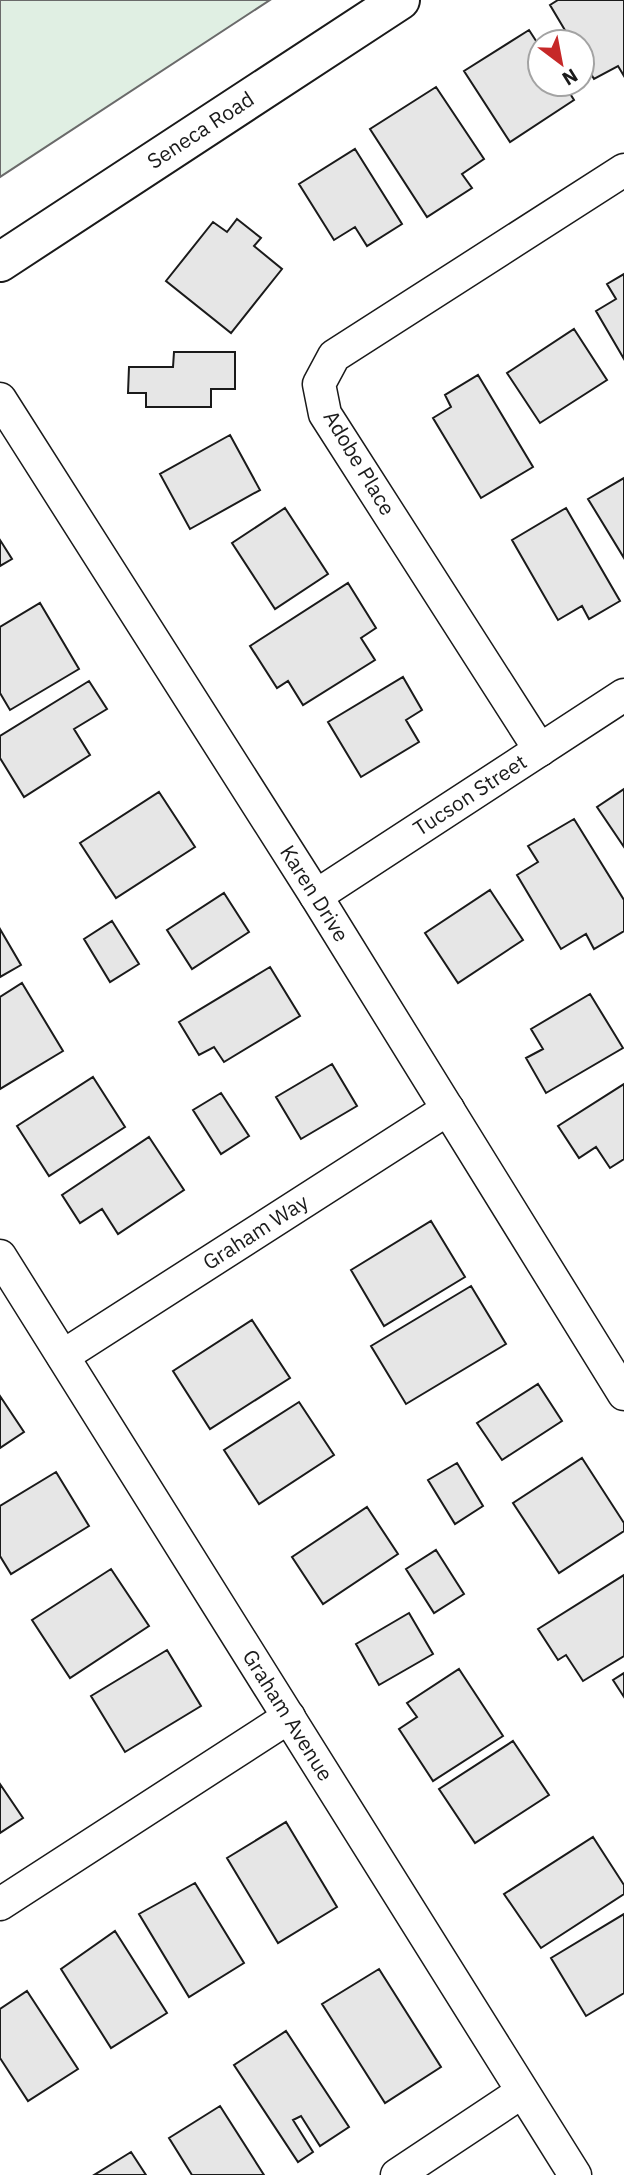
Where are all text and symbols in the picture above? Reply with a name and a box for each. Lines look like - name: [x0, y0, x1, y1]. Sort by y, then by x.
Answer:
- north arrow: [526, 28, 596, 98]
- text: N: [558, 64, 582, 91]
- street label: Seneca Road: [141, 84, 259, 175]
- street label: Adobe Place: [318, 405, 402, 520]
- street label: Tucson Street: [407, 747, 532, 842]
- street label: Karen Drive: [274, 839, 356, 947]
- street label: Graham Way: [197, 1187, 314, 1276]
- street label: Graham Avenue: [237, 1644, 340, 1786]

